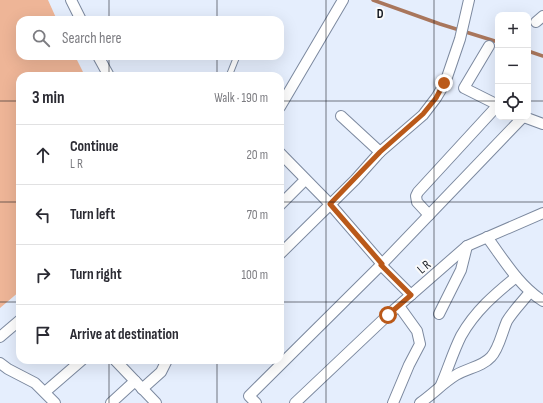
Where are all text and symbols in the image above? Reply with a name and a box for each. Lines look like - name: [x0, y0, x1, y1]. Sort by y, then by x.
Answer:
- text: D: [377, 6, 384, 22]
- map controls: [495, 12, 531, 120]
- button: +: [495, 12, 531, 48]
- search box: [16, 16, 284, 60]
- icon: search: [30, 27, 52, 49]
- text: Search here: [62, 29, 122, 48]
- button: −: [495, 48, 531, 84]
- route end: [435, 74, 453, 92]
- button: locate: [495, 84, 531, 120]
- text: 3 min: [32, 88, 65, 108]
- text: Walk · 190 m: [214, 90, 268, 106]
- text: Continue: [70, 137, 119, 156]
- icon: ahead: [32, 144, 54, 166]
- text: 20 m: [246, 147, 268, 163]
- text: L R: [70, 156, 83, 172]
- icon: left: [32, 204, 54, 226]
- text: Turn left: [70, 205, 115, 224]
- text: 70 m: [247, 207, 268, 223]
- street label: L R: [414, 257, 434, 277]
- icon: right: [32, 264, 54, 286]
- text: Turn right: [70, 265, 122, 284]
- text: 100 m: [241, 267, 268, 283]
- route start: [379, 306, 397, 324]
- icon: arrive: [32, 324, 54, 346]
- text: Arrive at destination: [70, 325, 179, 344]

